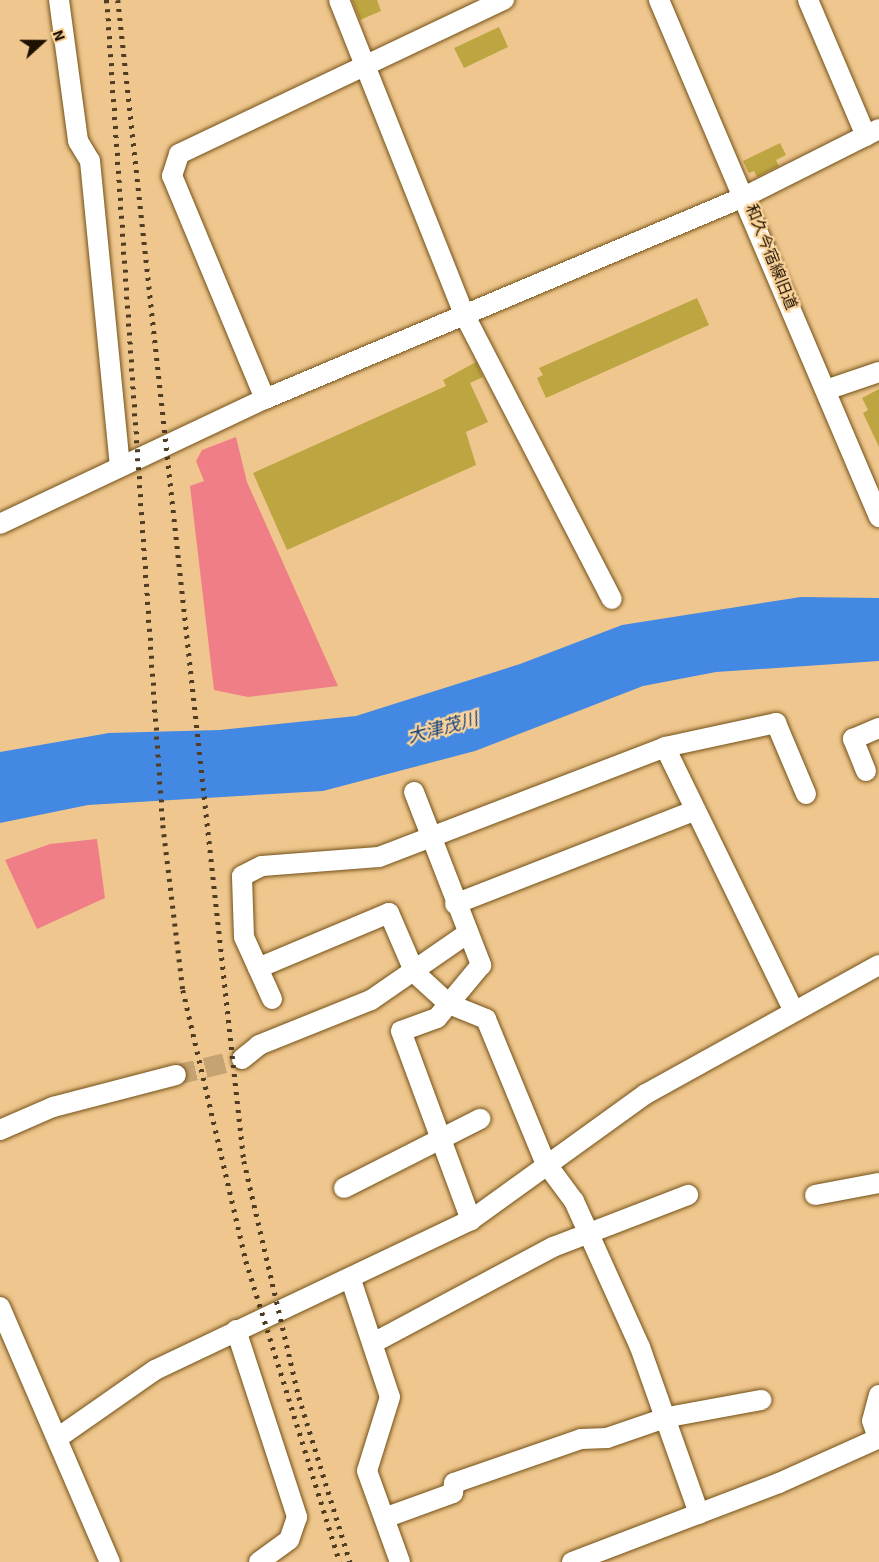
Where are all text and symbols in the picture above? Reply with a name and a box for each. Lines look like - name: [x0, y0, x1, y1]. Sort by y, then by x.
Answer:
- north arrow: [12, 12, 72, 72]
- text: N: [47, 27, 71, 44]
- street label: 和久今宿線旧道: [741, 201, 801, 313]
- water label: 大津茂川: [405, 709, 481, 749]

